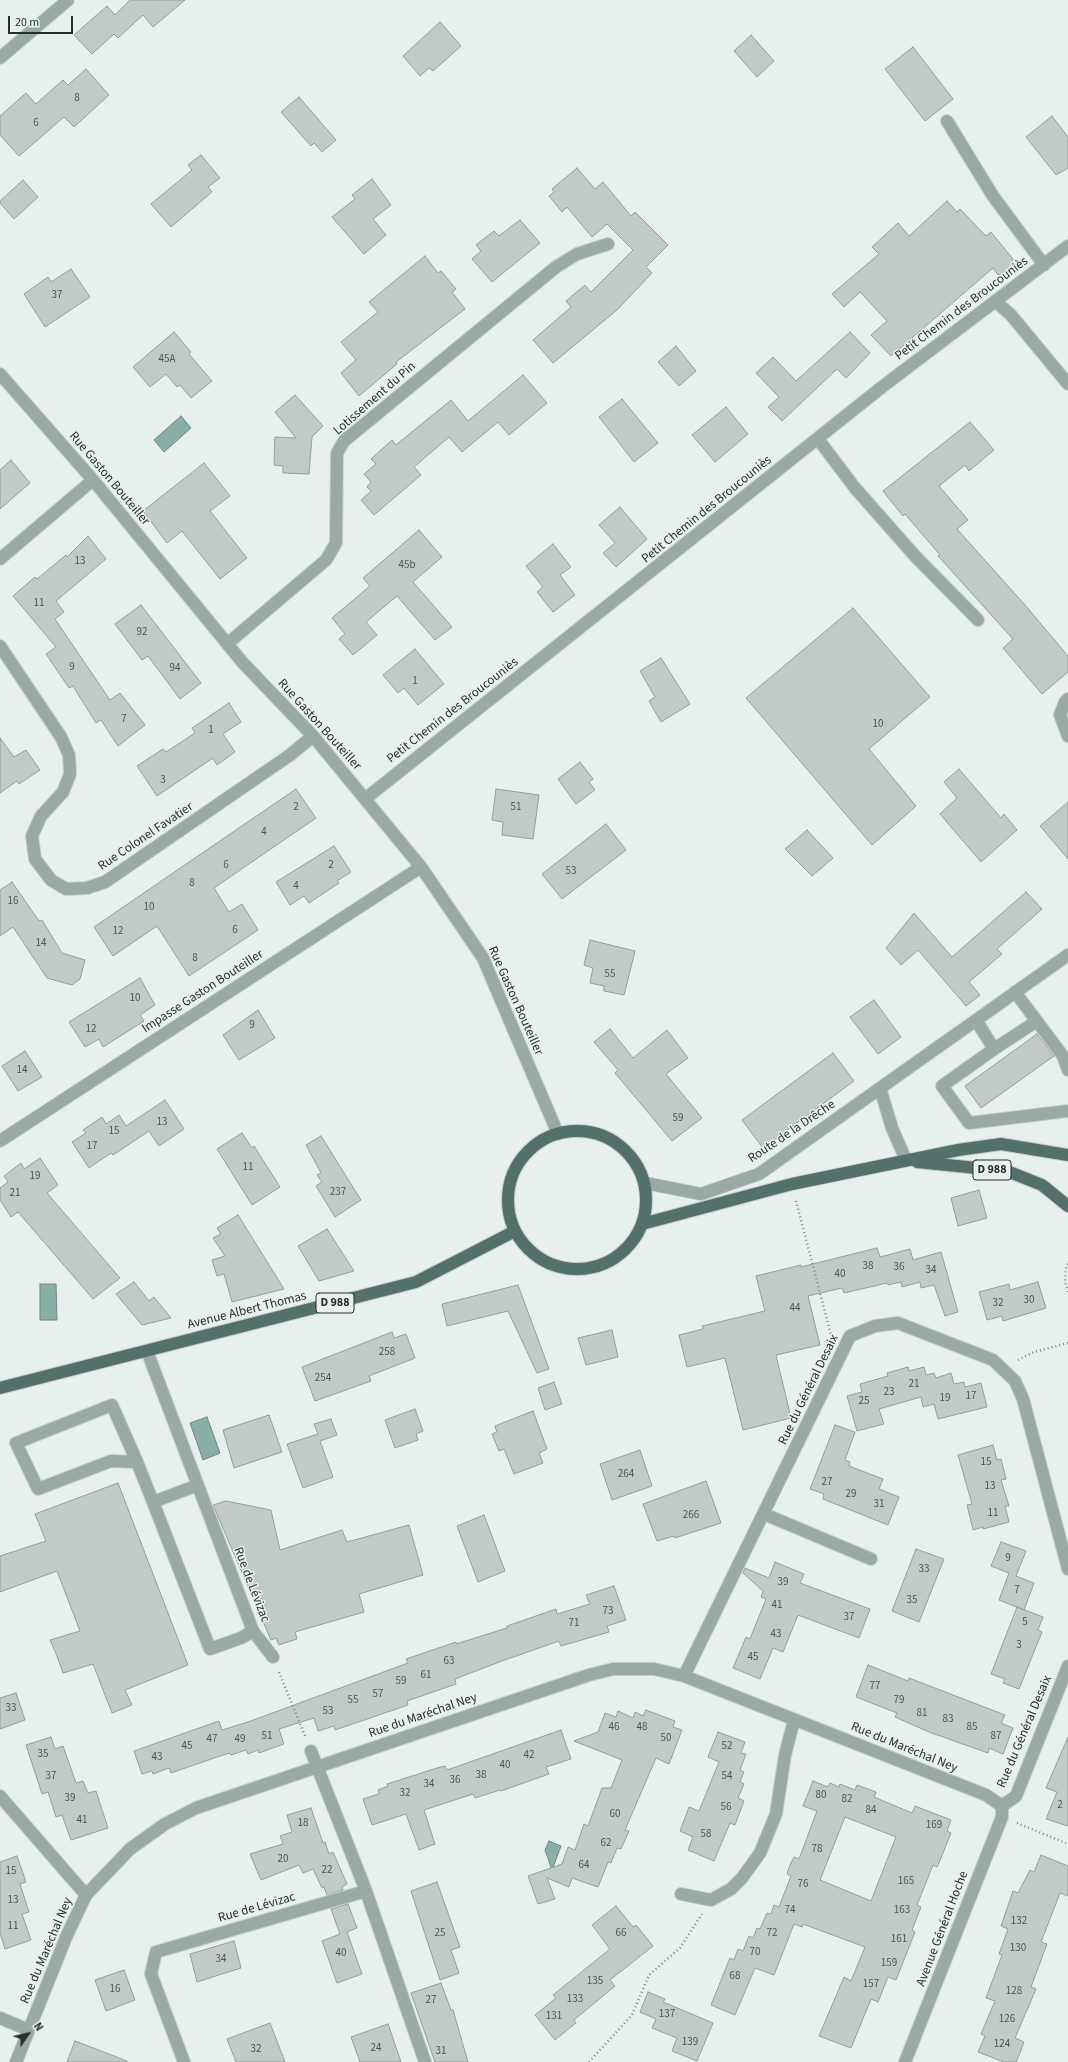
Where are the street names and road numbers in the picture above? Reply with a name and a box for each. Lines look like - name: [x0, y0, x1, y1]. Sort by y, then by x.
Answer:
- street label: Petit Chemin des Broucouniès: [892, 254, 1032, 364]
- street label: Lotissement du Pin: [331, 359, 419, 439]
- street label: Rue Gaston Bouteiller: [65, 429, 153, 529]
- street label: Petit Chemin des Broucouniès: [639, 453, 775, 567]
- street label: Petit Chemin des Broucouniès: [384, 655, 522, 767]
- street label: Rue Gaston Bouteiller: [274, 676, 364, 774]
- street label: Rue Colonel Favatier: [96, 799, 196, 875]
- street label: Rue Gaston Bouteiller: [484, 944, 546, 1058]
- street label: Impasse Gaston Bouteiller: [139, 947, 267, 1037]
- street label: Route de la Drêche: [746, 1097, 838, 1167]
- road number: D 988: [973, 1160, 1011, 1180]
- street label: Avenue Albert Thomas: [186, 1289, 308, 1333]
- road number: D 988: [316, 1293, 354, 1313]
- street label: Rue du Général Desaix: [776, 1332, 842, 1448]
- street label: Rue de Lévizac: [229, 1545, 273, 1625]
- street label: Rue du Général Desaix: [994, 1673, 1056, 1791]
- street label: Rue du Maréchal Ney: [367, 1690, 479, 1742]
- street label: Rue du Maréchal Ney: [848, 1719, 960, 1777]
- street label: Avenue Général Hoche: [914, 1869, 972, 1989]
- street label: Rue de Lévizac: [217, 1890, 297, 1926]
- street label: Rue du Maréchal Ney: [18, 1896, 76, 2006]

